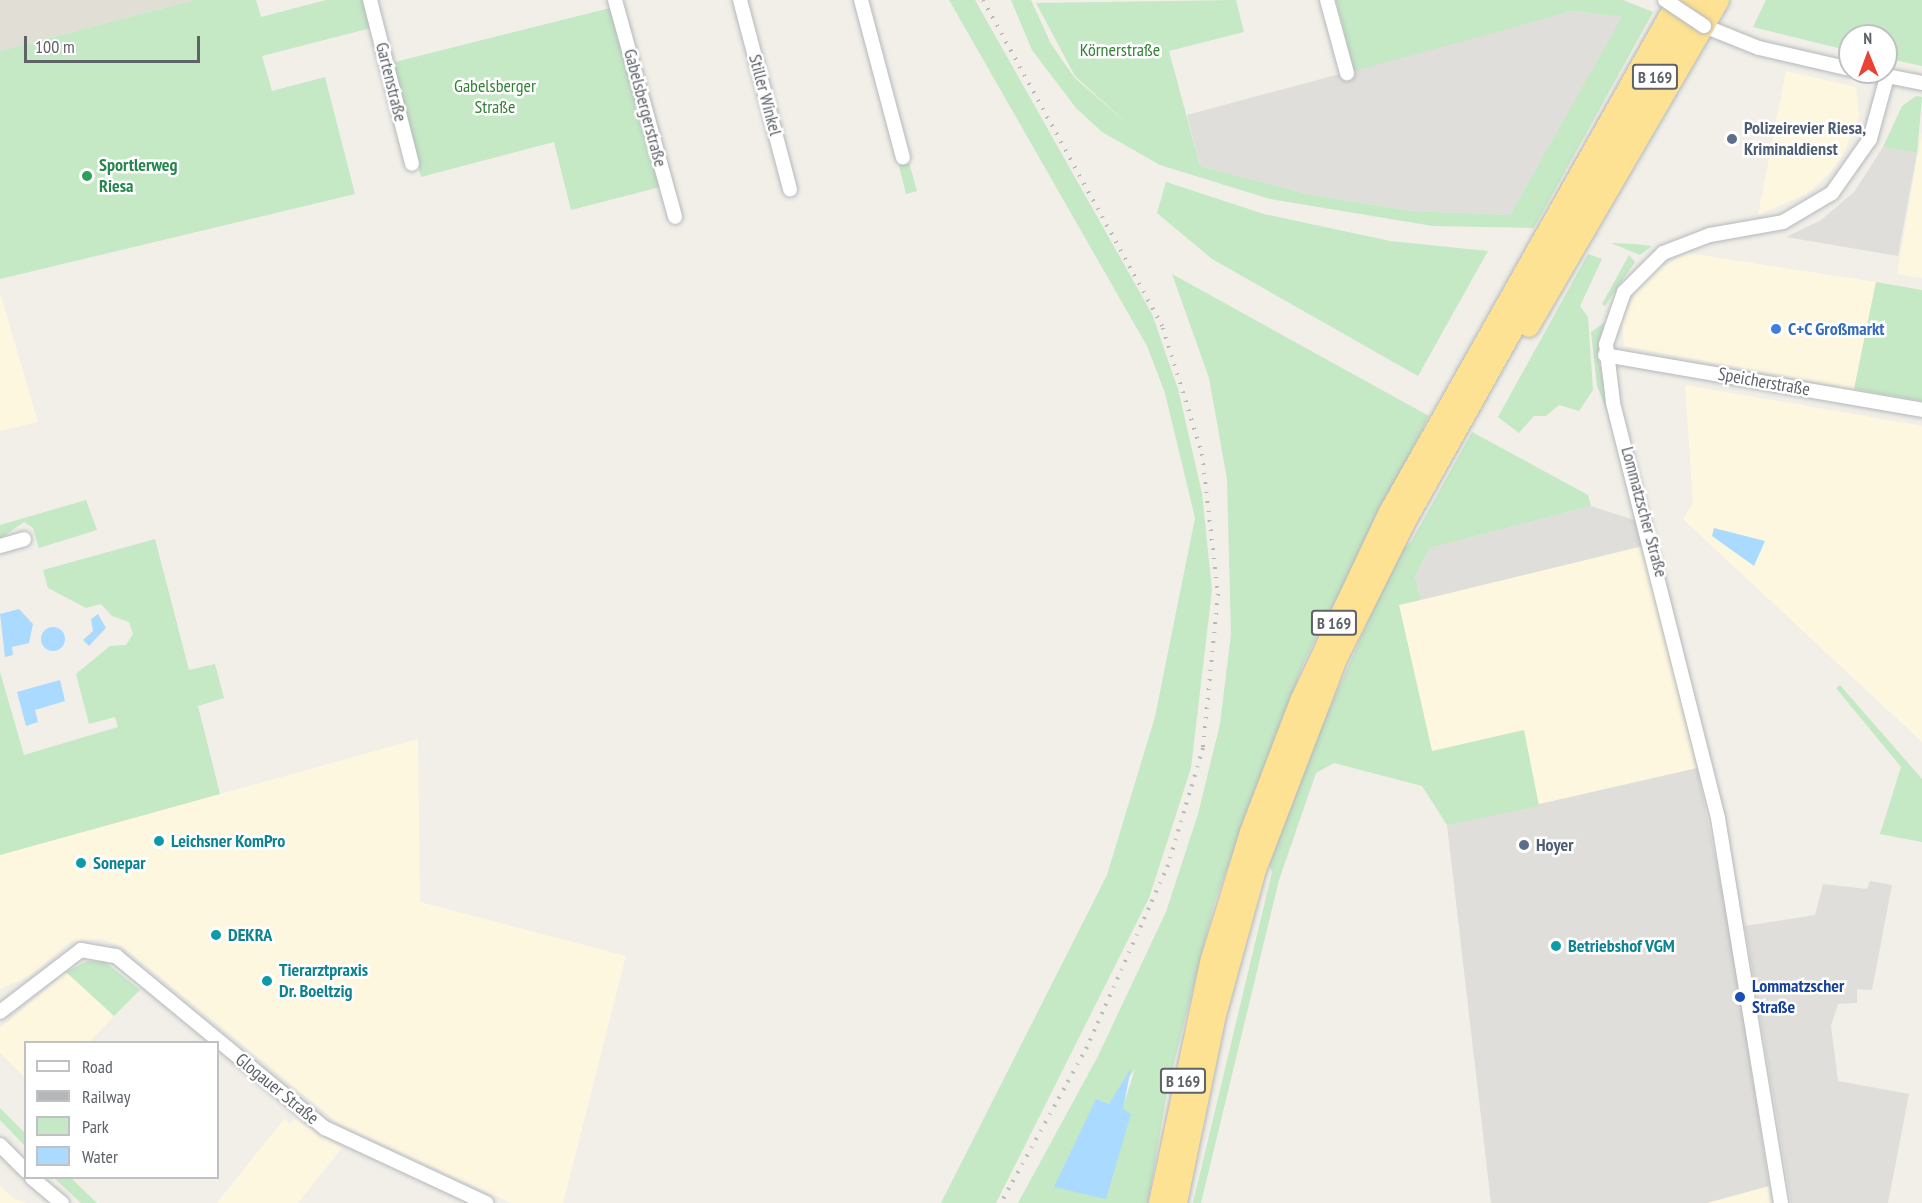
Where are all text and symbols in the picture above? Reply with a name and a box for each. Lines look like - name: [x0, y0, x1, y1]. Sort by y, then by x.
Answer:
- scale bar: [27, 24, 202, 62]
- north arrow: [1838, 24, 1898, 84]
- text: N: [1863, 28, 1872, 48]
- text: 100 m: [35, 35, 75, 58]
- park label: Körnerstraße: [1080, 39, 1160, 61]
- street label: Gartenstraße: [371, 40, 411, 124]
- street label: Gabelsbergerstraße: [619, 47, 671, 169]
- street label: Stiller Winkel: [744, 52, 786, 138]
- road number: B 169: [1631, 64, 1679, 90]
- park label: Gabelsberger Straße: [454, 76, 536, 118]
- place label: Polizeirevier Riesa, Kriminaldienst: [1744, 118, 1866, 160]
- marker: Polizeirevier Riesa, Kriminaldienst: [1725, 132, 1739, 146]
- place label: Sportlerweg Riesa: [99, 155, 178, 198]
- marker: Sportlerweg Riesa: [80, 169, 94, 183]
- place label: C+C Großmarkt: [1788, 318, 1885, 340]
- marker: C+C Großmarkt: [1769, 322, 1783, 336]
- street label: Speicherstraße: [1716, 363, 1812, 401]
- street label: Lommatzscher Straße: [1616, 444, 1672, 580]
- road number: B 169: [1310, 610, 1358, 636]
- place label: Leichsner KomPro: [171, 830, 285, 852]
- marker: Leichsner KomPro: [152, 834, 166, 848]
- place label: Hoyer: [1536, 834, 1573, 856]
- marker: Hoyer: [1517, 838, 1531, 852]
- place label: Sonepar: [93, 852, 145, 874]
- marker: Sonepar: [74, 856, 88, 870]
- place label: DEKRA: [228, 924, 272, 946]
- marker: DEKRA: [209, 928, 223, 942]
- place label: Betriebshof VGM: [1568, 935, 1675, 957]
- marker: Betriebshof VGM: [1549, 939, 1563, 953]
- place label: Tierarztpraxis Dr. Boeltzig: [279, 960, 368, 1002]
- marker: Tierarztpraxis Dr. Boeltzig: [260, 974, 274, 988]
- place label: Lommatzscher Straße: [1752, 976, 1844, 1018]
- marker: Lommatzscher Straße: [1733, 990, 1747, 1004]
- legend: [24, 1041, 219, 1179]
- street label: Glogauer Straße: [231, 1049, 323, 1129]
- text: Road: [82, 1055, 113, 1078]
- road number: B 169: [1159, 1068, 1207, 1094]
- text: Railway: [82, 1085, 131, 1108]
- text: Park: [82, 1115, 109, 1138]
- text: Water: [82, 1145, 118, 1168]

